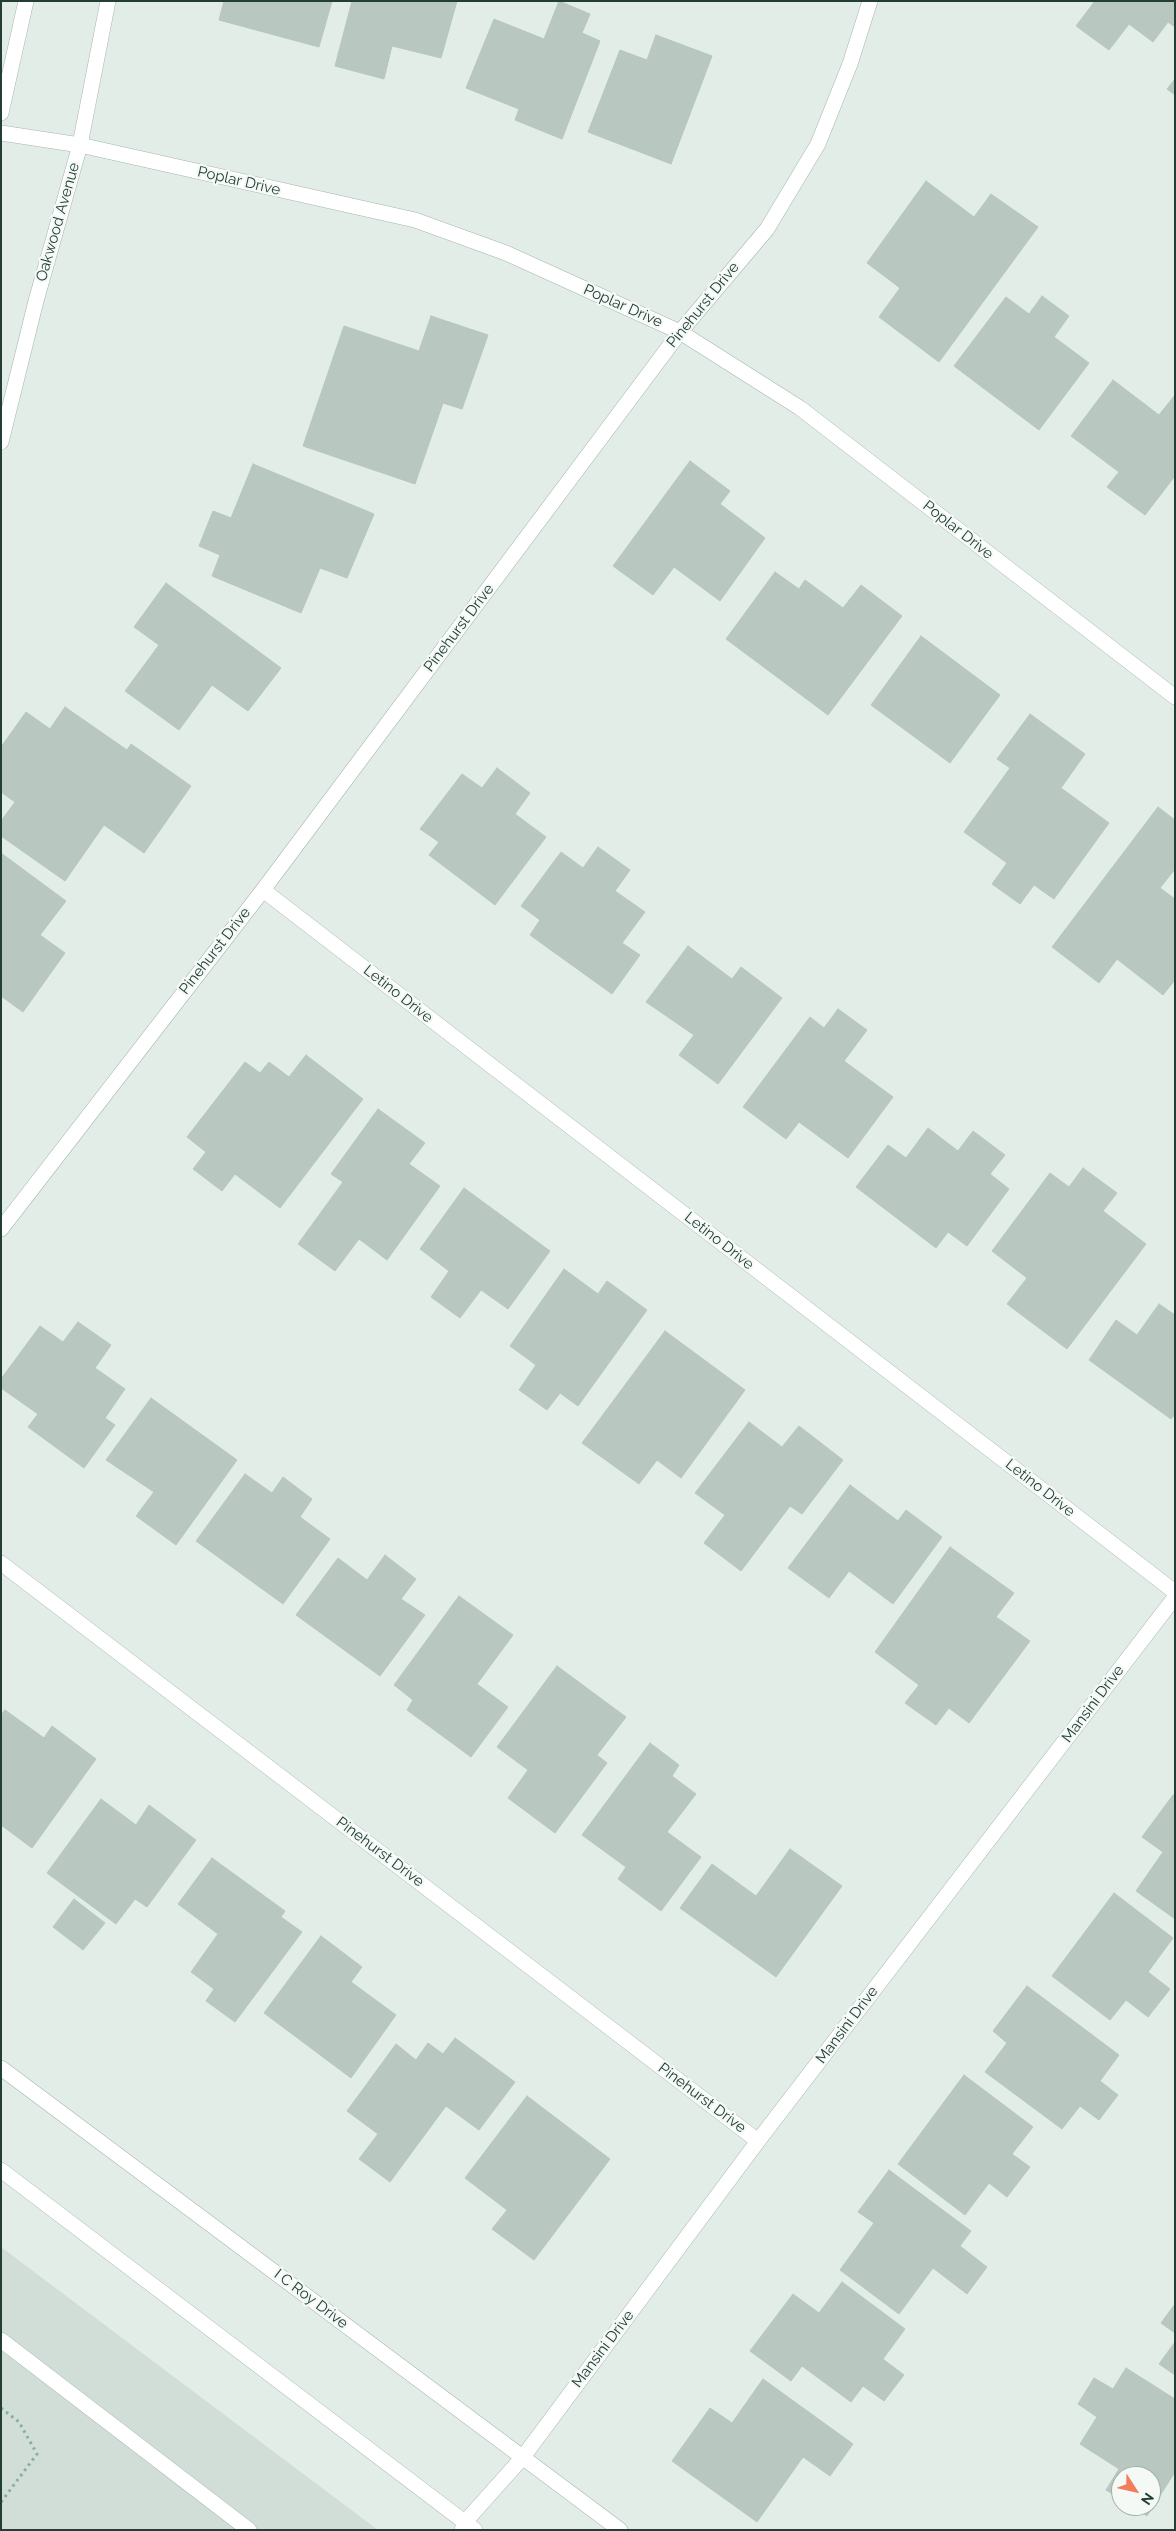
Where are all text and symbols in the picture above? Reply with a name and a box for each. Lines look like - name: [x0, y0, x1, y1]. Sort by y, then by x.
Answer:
- street label: Oakwood Avenue: [32, 160, 84, 284]
- street label: Poplar Drive: [196, 163, 282, 199]
- street label: Pinehurst Drive: [663, 259, 743, 351]
- street label: Poplar Drive: [581, 281, 665, 331]
- street label: Poplar Drive: [919, 497, 997, 563]
- street label: Pinehurst Drive: [420, 581, 498, 675]
- street label: Pinehurst Drive: [176, 904, 254, 998]
- street label: Letino Drive: [360, 961, 436, 1027]
- street label: Letino Drive: [681, 1208, 757, 1274]
- street label: Letino Drive: [1002, 1455, 1078, 1521]
- street label: Mansini Drive: [1058, 1662, 1128, 1746]
- street label: Pinehurst Drive: [333, 1813, 427, 1891]
- street label: Mansini Drive: [812, 1983, 882, 2067]
- street label: Pinehurst Drive: [655, 2059, 749, 2137]
- street label: I C Roy Drive: [271, 2265, 351, 2333]
- street label: Mansini Drive: [568, 2307, 638, 2391]
- north arrow: [1111, 2466, 1161, 2516]
- text: N: [1138, 2490, 1157, 2508]

